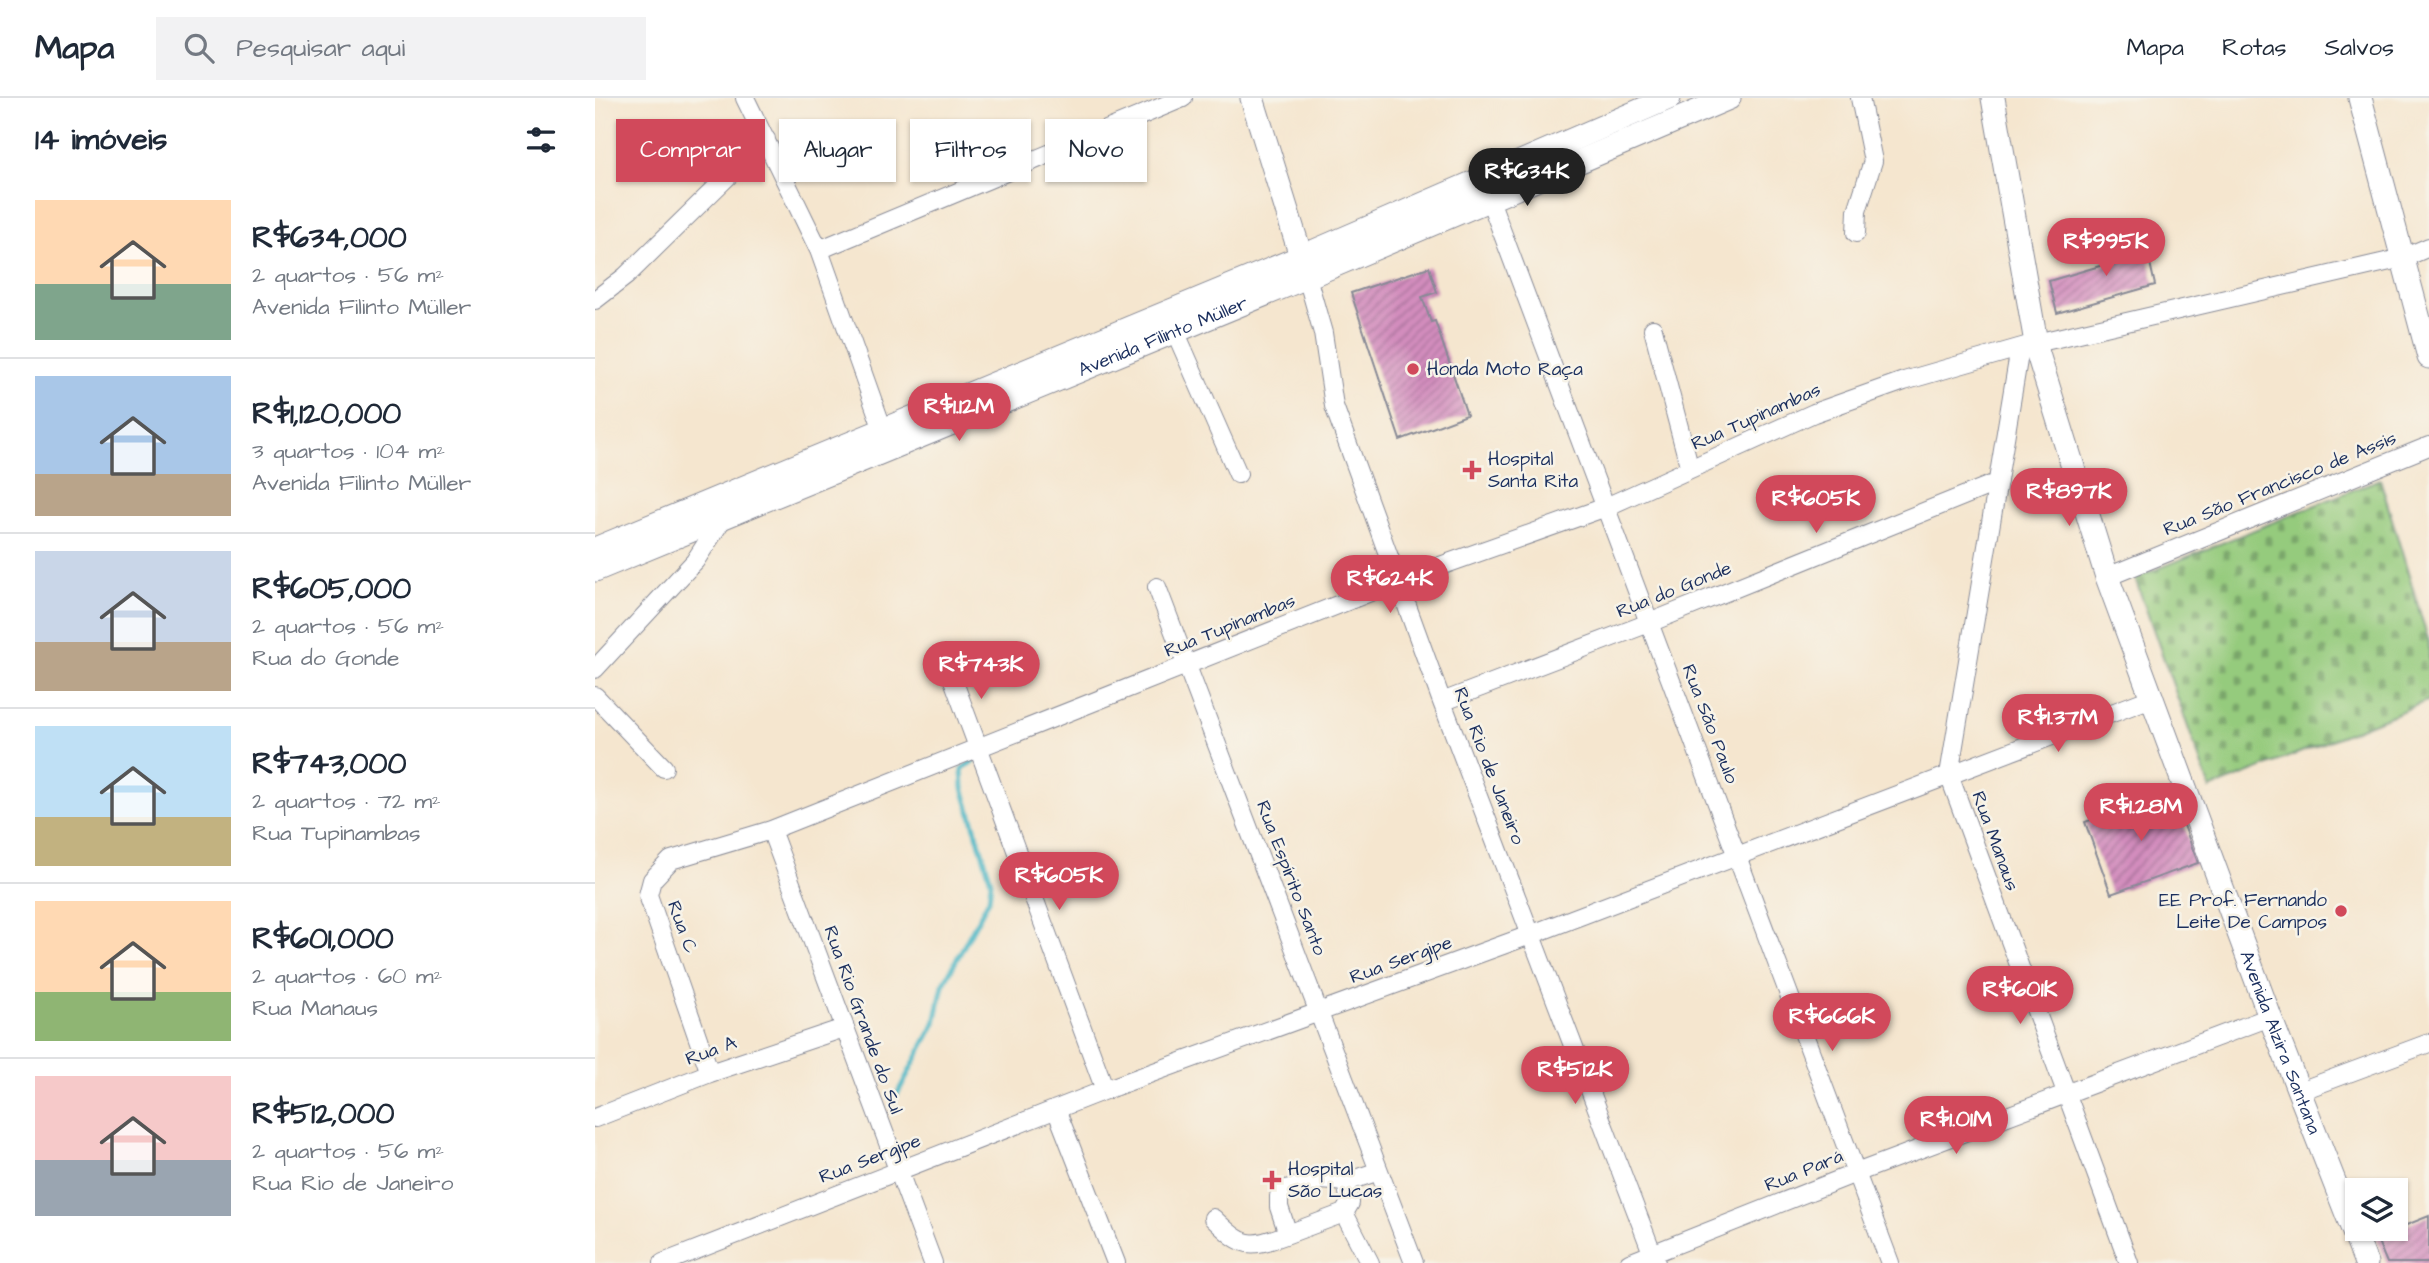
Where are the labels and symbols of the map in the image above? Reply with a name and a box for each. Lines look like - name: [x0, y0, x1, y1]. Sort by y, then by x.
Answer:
- pin: R$634K: [1470, 148, 1584, 208]
- pin: R$995K: [2049, 218, 2163, 278]
- street label: Avenida Filinto Müller: [1074, 289, 1252, 383]
- place label: Honda Moto Raça: [1427, 356, 1583, 383]
- marker: Honda Moto Raça: [1405, 361, 1421, 377]
- street label: Rua Tupinambas: [1687, 376, 1825, 458]
- pin: R$1.12M: [894, 384, 1024, 443]
- street label: Rua São Francisco de Assis: [2159, 425, 2401, 543]
- place label: Hospital Santa Rita: [1488, 446, 1578, 495]
- marker: Hospital Santa Rita: [1462, 460, 1482, 480]
- pin: R$897K: [2012, 468, 2126, 528]
- pin: R$605K: [1759, 476, 1873, 535]
- street label: Rua do Gonde: [1612, 555, 1736, 625]
- pin: R$624K: [1333, 556, 1447, 615]
- street label: Rua Tupinambas: [1160, 587, 1300, 665]
- pin: R$743K: [924, 642, 1038, 701]
- street label: Rua São Paulo: [1675, 660, 1745, 788]
- street label: Rua Rio de Janeiro: [1447, 683, 1532, 849]
- pin: R$1.37M: [1993, 694, 2123, 754]
- pin: R$1.28M: [2076, 784, 2206, 843]
- street label: Rua Manaus: [1964, 787, 2026, 895]
- street label: Rua Espírito Santo: [1249, 797, 1333, 960]
- pin: R$605K: [1002, 852, 1116, 912]
- place label: EE Prof. Fernando Leite De Campos: [2159, 887, 2327, 936]
- street label: Rua C: [660, 897, 704, 957]
- marker: EE Prof. Fernando Leite De Campos: [2333, 903, 2349, 919]
- street label: Rua Rio Grande do Sul: [816, 922, 910, 1118]
- street label: Rua Sergipe: [1346, 929, 1456, 992]
- street label: Avenida Alzira Santana: [2233, 947, 2328, 1139]
- pin: R$601K: [1963, 967, 2077, 1026]
- pin: R$666K: [1775, 993, 1889, 1053]
- street label: Rua A: [682, 1029, 740, 1073]
- pin: R$512K: [1518, 1046, 1632, 1106]
- pin: R$1.01M: [1891, 1096, 2021, 1156]
- street label: Rua Sergipe: [815, 1127, 925, 1192]
- street label: Rua Pará: [1761, 1143, 1848, 1199]
- place label: Hospital São Lucas: [1288, 1156, 1382, 1205]
- marker: Hospital São Lucas: [1262, 1170, 1282, 1190]

